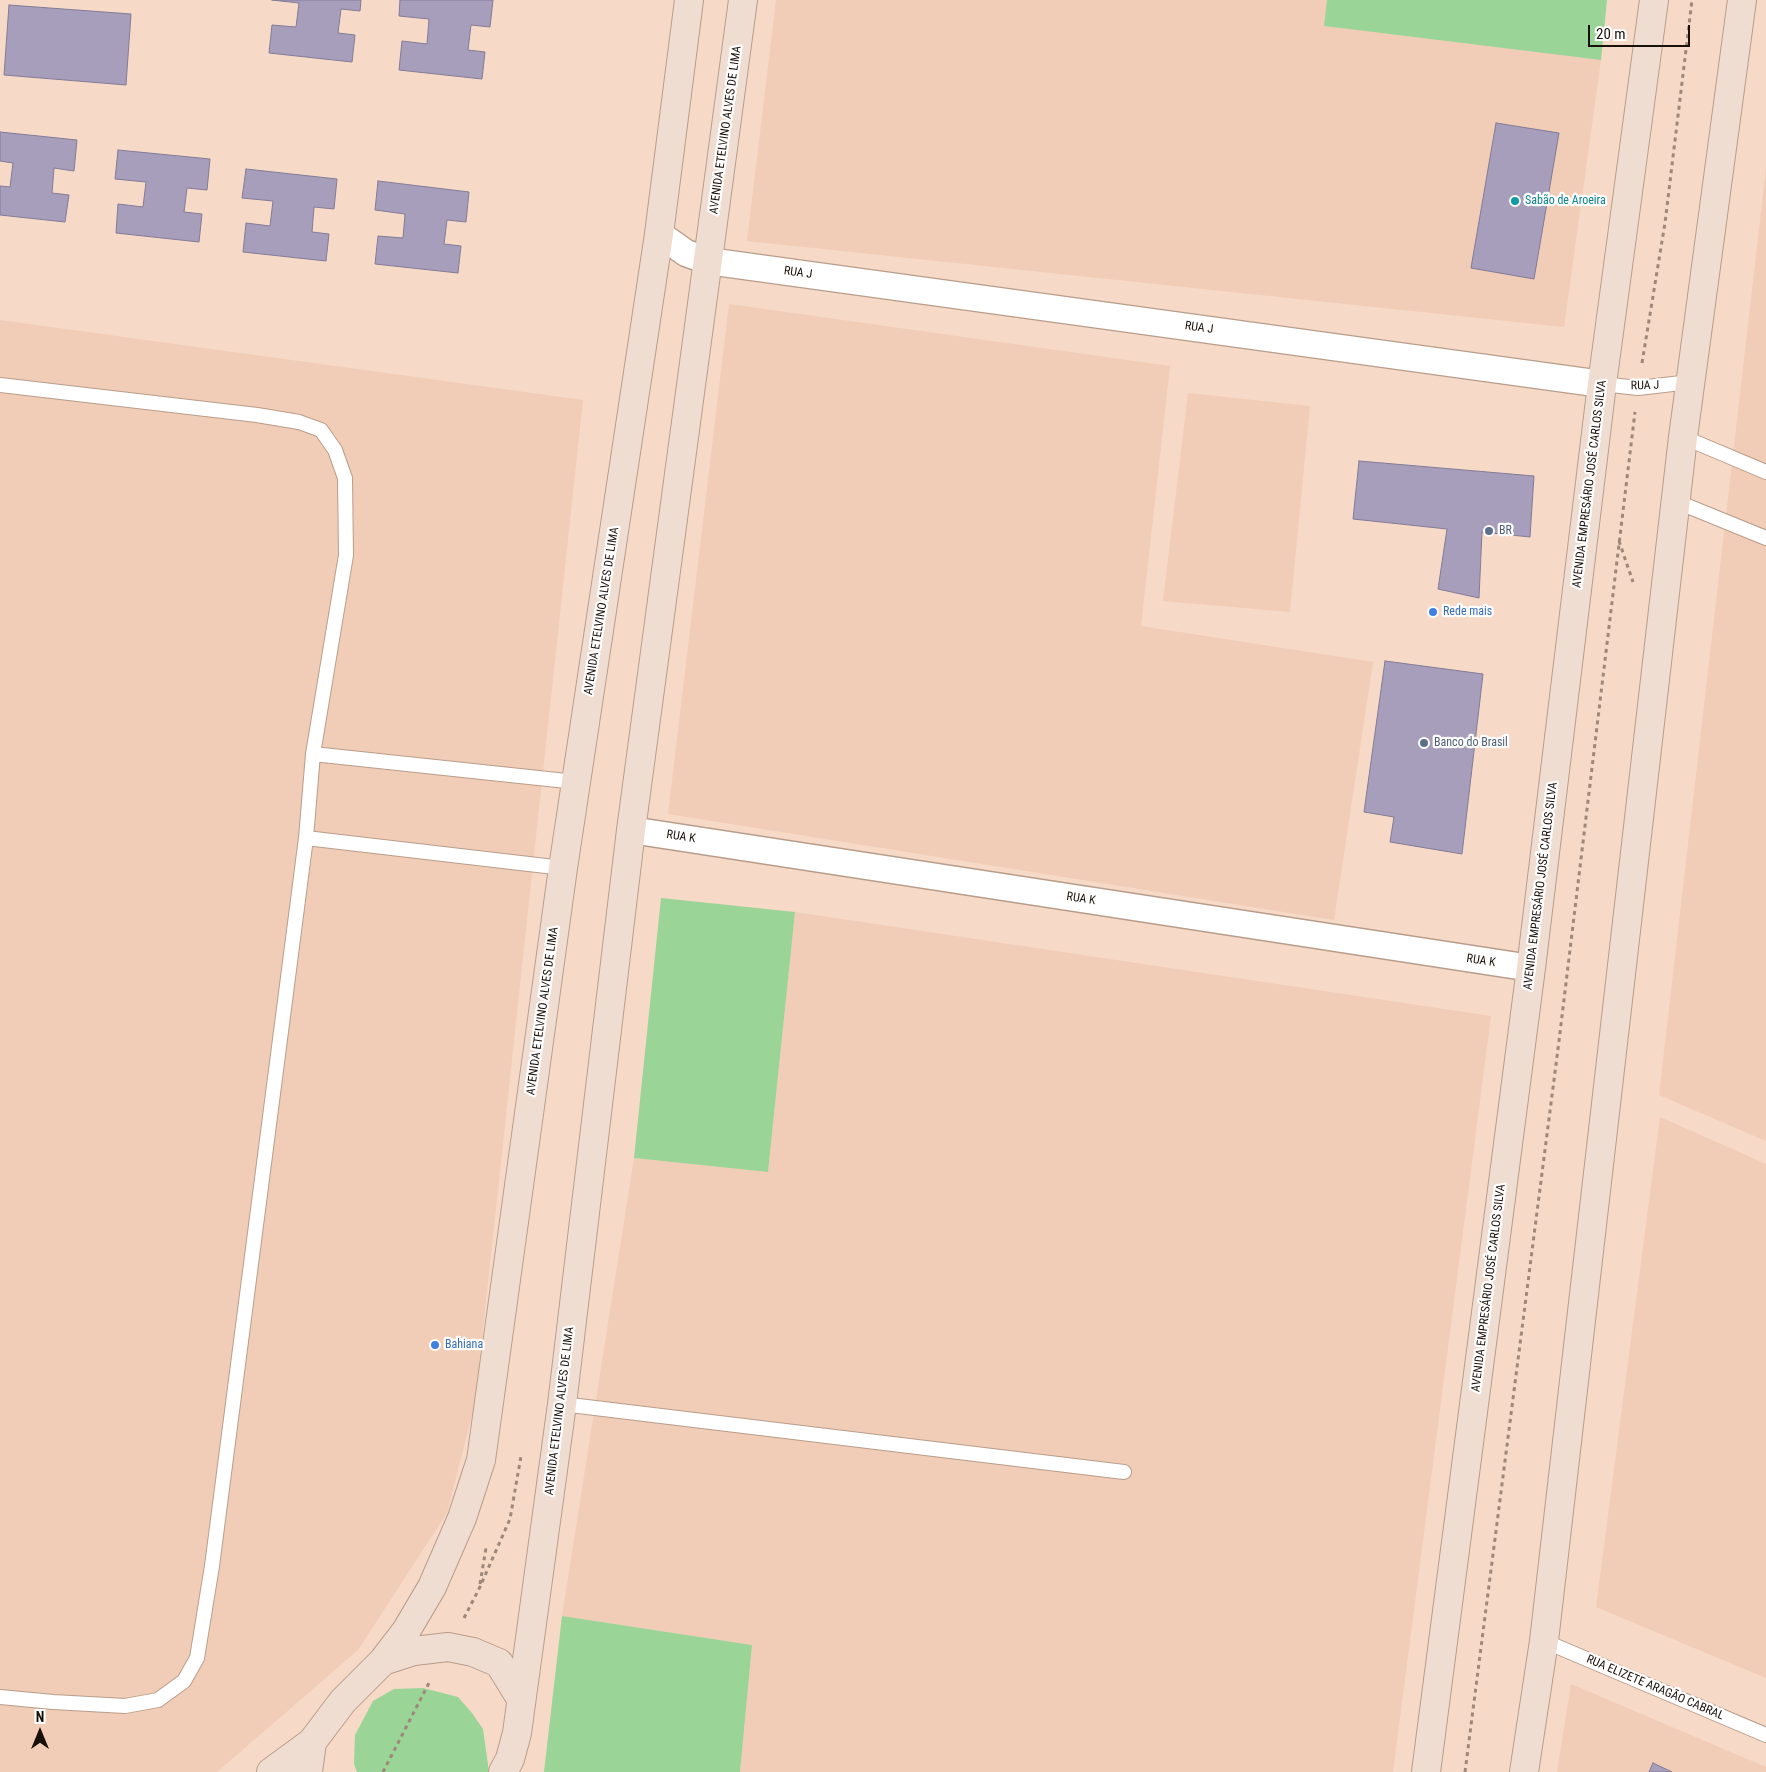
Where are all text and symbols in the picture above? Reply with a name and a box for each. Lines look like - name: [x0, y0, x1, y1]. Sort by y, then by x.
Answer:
- scale bar: [1591, 15, 1694, 47]
- text: 20 m: [1596, 25, 1626, 43]
- street label: AVENIDA ETELVINO ALVES DE LIMA: [707, 45, 745, 215]
- place label: Sabão de Aroeira: [1525, 194, 1606, 208]
- marker: Sabão de Aroeira: [1509, 195, 1521, 207]
- street label: RUA J: [783, 264, 813, 282]
- street label: RUA J: [1184, 319, 1214, 337]
- street label: AVENIDA EMPRESÁRIO JOSÉ CARLOS SILVA: [1570, 379, 1610, 589]
- street label: RUA J: [1631, 379, 1659, 393]
- place label: BR: [1499, 524, 1512, 538]
- marker: BR: [1483, 525, 1495, 537]
- street label: AVENIDA ETELVINO ALVES DE LIMA: [582, 526, 622, 696]
- place label: Rede mais: [1443, 605, 1492, 619]
- marker: Rede mais: [1427, 606, 1439, 618]
- place label: Banco do Brasil: [1434, 736, 1508, 750]
- marker: Banco do Brasil: [1418, 737, 1430, 749]
- street label: AVENIDA EMPRESÁRIO JOSÉ CARLOS SILVA: [1521, 781, 1561, 991]
- street label: RUA K: [665, 828, 697, 846]
- street label: RUA K: [1065, 890, 1097, 908]
- street label: AVENIDA ETELVINO ALVES DE LIMA: [524, 926, 562, 1096]
- street label: RUA K: [1465, 952, 1497, 970]
- street label: AVENIDA EMPRESÁRIO JOSÉ CARLOS SILVA: [1469, 1183, 1509, 1393]
- street label: AVENIDA ETELVINO ALVES DE LIMA: [543, 1326, 577, 1496]
- place label: Bahiana: [445, 1338, 483, 1352]
- marker: Bahiana: [429, 1339, 441, 1351]
- street label: RUA ELIZETE ARAGÃO CABRAL: [1584, 1652, 1726, 1724]
- north arrow: [15, 1707, 65, 1757]
- text: N: [36, 1709, 44, 1725]

